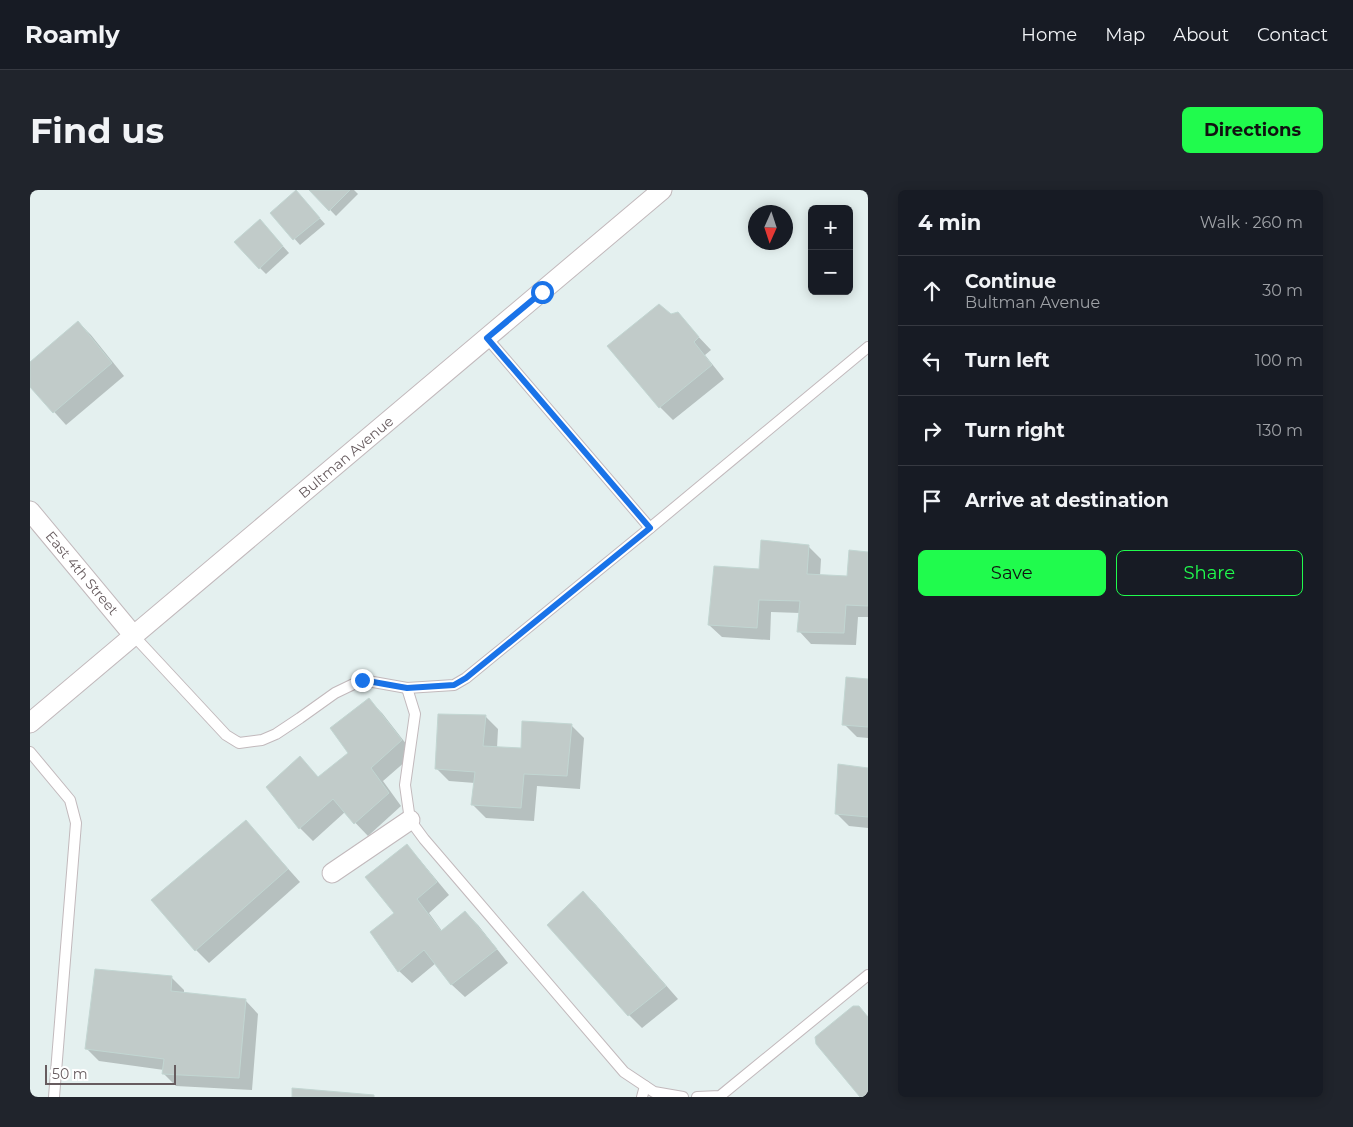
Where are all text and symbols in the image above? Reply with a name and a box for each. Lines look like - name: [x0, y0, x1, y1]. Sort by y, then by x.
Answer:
- text: Roamly: [25, 20, 120, 49]
- text: Home: [1021, 24, 1077, 46]
- text: Map: [1105, 24, 1145, 46]
- text: About: [1173, 24, 1229, 46]
- text: Contact: [1257, 24, 1328, 46]
- button: Directions: [1182, 107, 1323, 153]
- text: Find us: [30, 109, 164, 152]
- north arrow: [748, 205, 793, 250]
- map controls: [808, 205, 853, 295]
- button: +: [808, 205, 853, 250]
- text: 4 min: [918, 210, 981, 235]
- text: Walk · 260 m: [1200, 213, 1303, 232]
- button: −: [808, 250, 853, 295]
- text: Continue: [965, 270, 1056, 293]
- icon: ahead: [918, 277, 946, 305]
- route start: [531, 281, 554, 304]
- text: 30 m: [1262, 281, 1303, 300]
- text: Bultman Avenue: [965, 293, 1100, 312]
- icon: left: [918, 347, 946, 375]
- text: Turn left: [965, 349, 1050, 372]
- text: 100 m: [1255, 351, 1303, 370]
- street label: Bultman Avenue: [295, 412, 397, 502]
- icon: right: [918, 417, 946, 445]
- text: Turn right: [965, 419, 1065, 442]
- text: 130 m: [1256, 421, 1303, 440]
- icon: arrive: [918, 487, 946, 515]
- text: Arrive at destination: [965, 489, 1169, 512]
- street label: East 4th Street: [42, 527, 123, 619]
- button: Save: [918, 550, 1106, 596]
- button: Share: [1116, 550, 1303, 596]
- route end: [351, 669, 374, 692]
- scale bar: [45, 1062, 176, 1085]
- text: 50 m: [52, 1065, 88, 1083]

